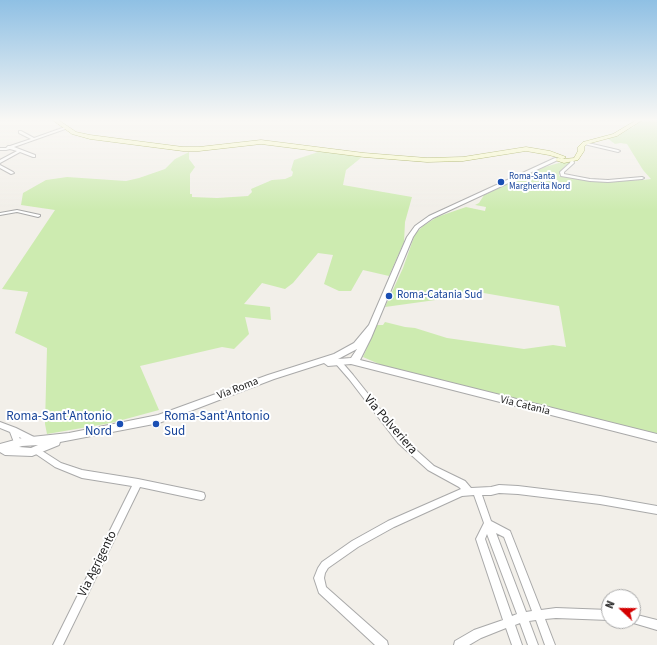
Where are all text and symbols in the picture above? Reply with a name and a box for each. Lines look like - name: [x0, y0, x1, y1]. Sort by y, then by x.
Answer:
- place label: Roma-Santa Margherita Nord: [509, 172, 570, 193]
- marker: Roma-Santa Margherita Nord: [496, 177, 506, 187]
- place label: Roma-Catania Sud: [397, 289, 482, 303]
- marker: Roma-Catania Sud: [384, 291, 394, 301]
- street label: Via Roma: [216, 375, 260, 403]
- street label: Via Polveriera: [360, 392, 420, 458]
- street label: Via Catania: [499, 393, 551, 419]
- place label: Roma-Sant'Antonio Nord: [6, 409, 112, 440]
- place label: Roma-Sant'Antonio Sud: [164, 409, 270, 440]
- marker: Roma-Sant'Antonio Nord: [115, 419, 125, 429]
- marker: Roma-Sant'Antonio Sud: [151, 419, 161, 429]
- street label: Via Agrigento: [75, 528, 121, 600]
- north arrow: [601, 589, 641, 629]
- text: N: [602, 598, 619, 611]

